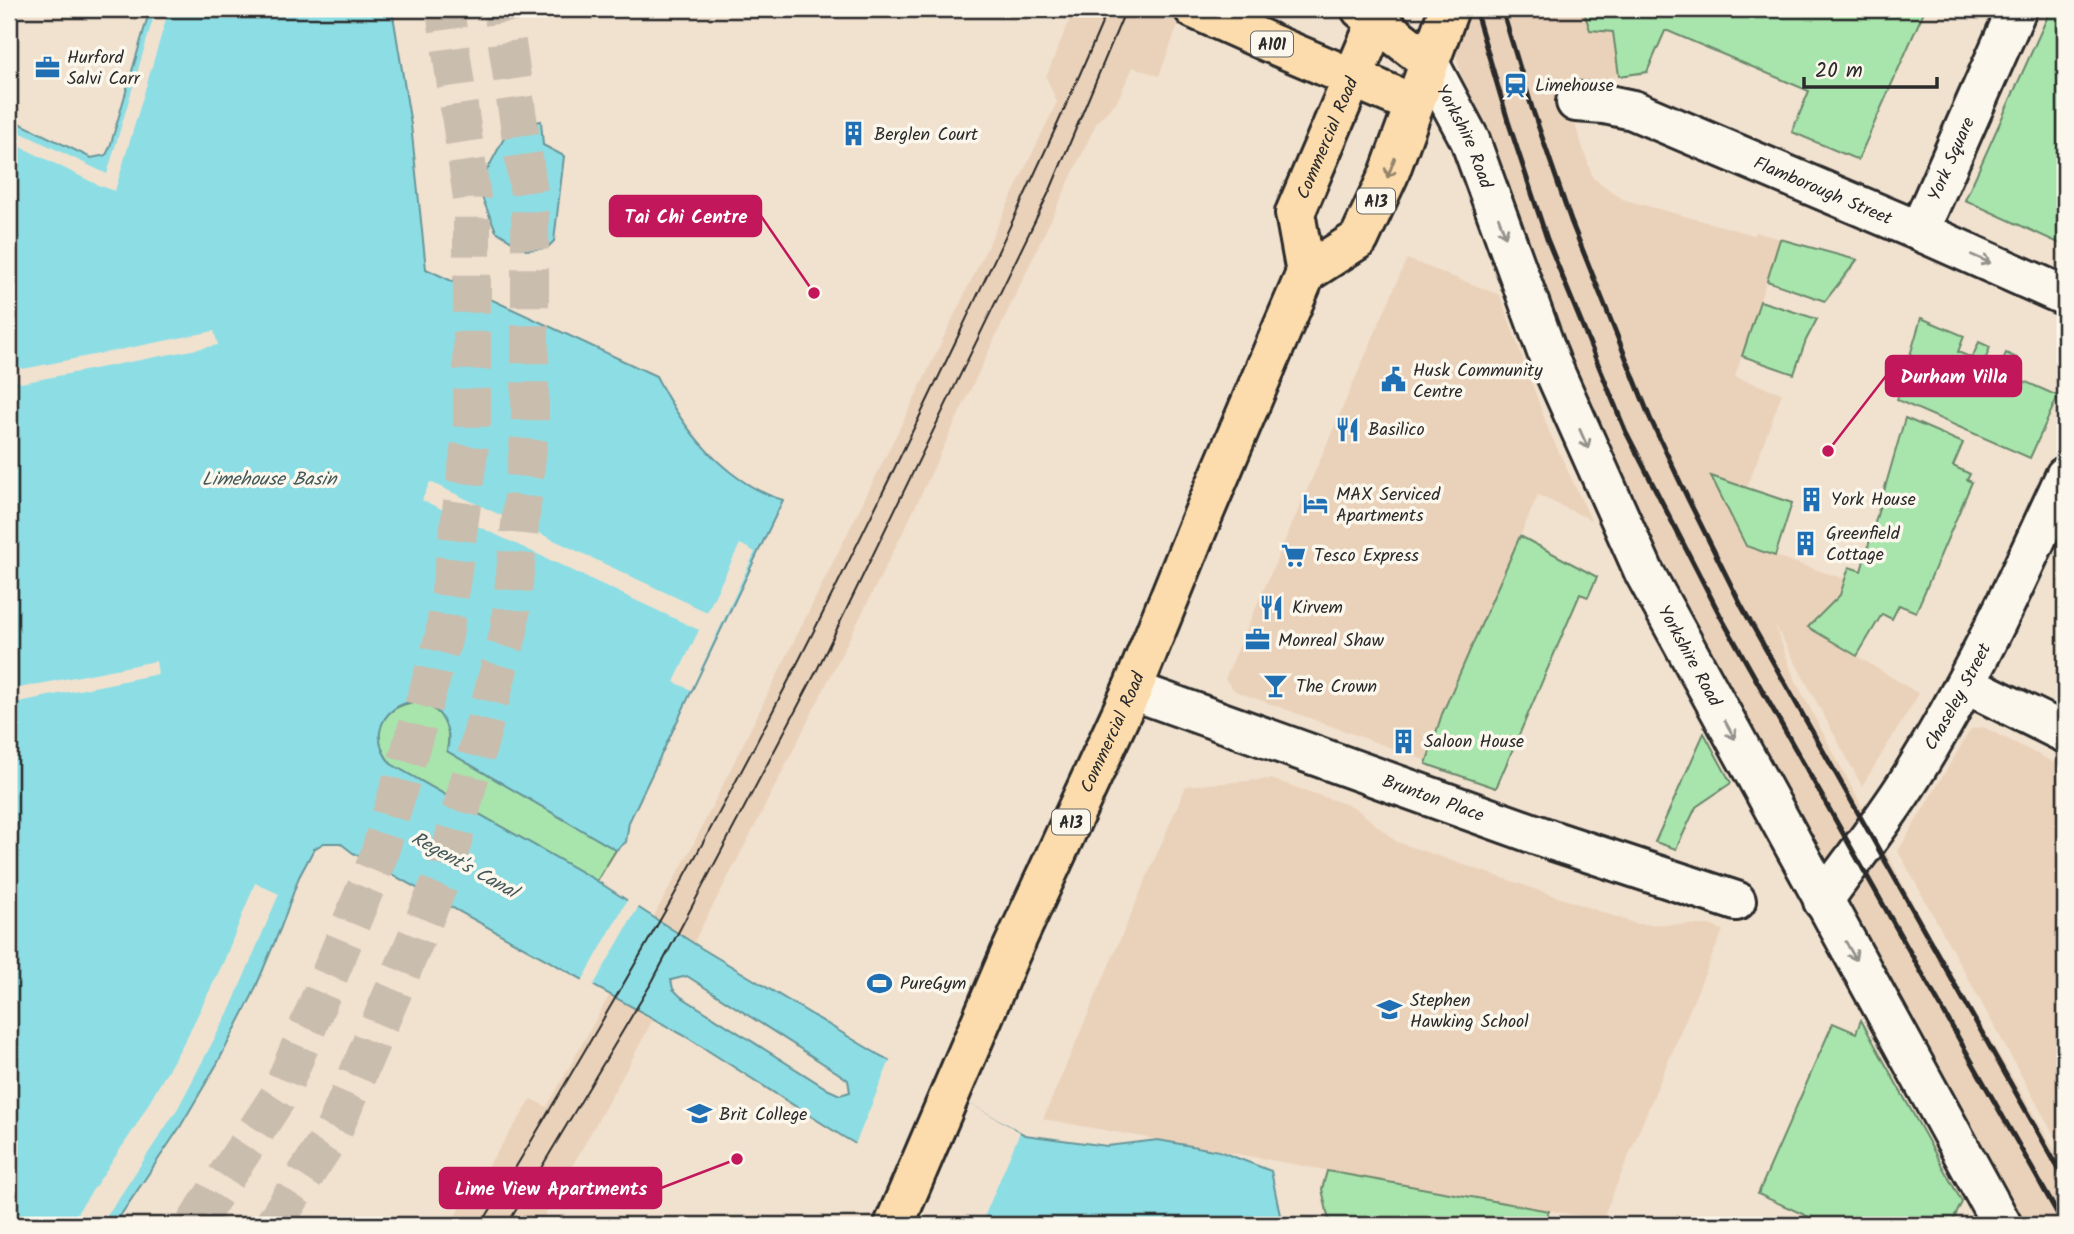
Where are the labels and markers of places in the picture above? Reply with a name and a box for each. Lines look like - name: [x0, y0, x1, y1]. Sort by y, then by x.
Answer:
- place label: Hurford Salvi Carr: [67, 44, 141, 94]
- office icon: Hurford Salvi Carr: [33, 53, 61, 81]
- station icon: Limehouse: [1501, 71, 1529, 99]
- place label: Limehouse: [1535, 72, 1614, 101]
- building icon: Berglen Court: [840, 120, 868, 148]
- place label: Berglen Court: [874, 121, 979, 150]
- callout: Tai Chi Centre: [610, 196, 761, 236]
- callout: Durham Villa: [1886, 356, 2021, 396]
- place label: Husk Community Centre: [1413, 357, 1543, 407]
- public building icon: Husk Community Centre: [1379, 366, 1407, 394]
- restaurant icon: Basilico: [1334, 415, 1362, 443]
- place label: Basilico: [1368, 416, 1425, 445]
- place label: MAX Serviced Apartments: [1336, 481, 1441, 531]
- building icon: York House: [1797, 485, 1825, 513]
- place label: York House: [1831, 486, 1916, 515]
- hotel icon: MAX Serviced Apartments: [1302, 490, 1330, 518]
- place label: Greenfield Cottage: [1826, 520, 1901, 570]
- building icon: Greenfield Cottage: [1792, 529, 1820, 557]
- supermarket icon: Tesco Express: [1280, 541, 1308, 569]
- place label: Tesco Express: [1314, 542, 1419, 571]
- restaurant icon: Kirvem: [1258, 593, 1286, 621]
- place label: Kirvem: [1292, 594, 1343, 623]
- office icon: Monreal Shaw: [1244, 626, 1272, 654]
- place label: Monreal Shaw: [1278, 627, 1385, 656]
- bar icon: The Crown: [1262, 672, 1290, 700]
- place label: The Crown: [1296, 673, 1377, 702]
- building icon: Saloon House: [1390, 727, 1418, 755]
- place label: Saloon House: [1424, 728, 1524, 757]
- sports icon: PureGym: [866, 969, 894, 997]
- place label: PureGym: [900, 970, 966, 999]
- place label: Stephen Hawking School: [1410, 987, 1529, 1037]
- school or university icon: Stephen Hawking School: [1376, 996, 1404, 1024]
- school or university icon: Brit College: [685, 1100, 713, 1128]
- place label: Brit College: [719, 1101, 807, 1130]
- callout: Lime View Apartments: [440, 1168, 661, 1208]

